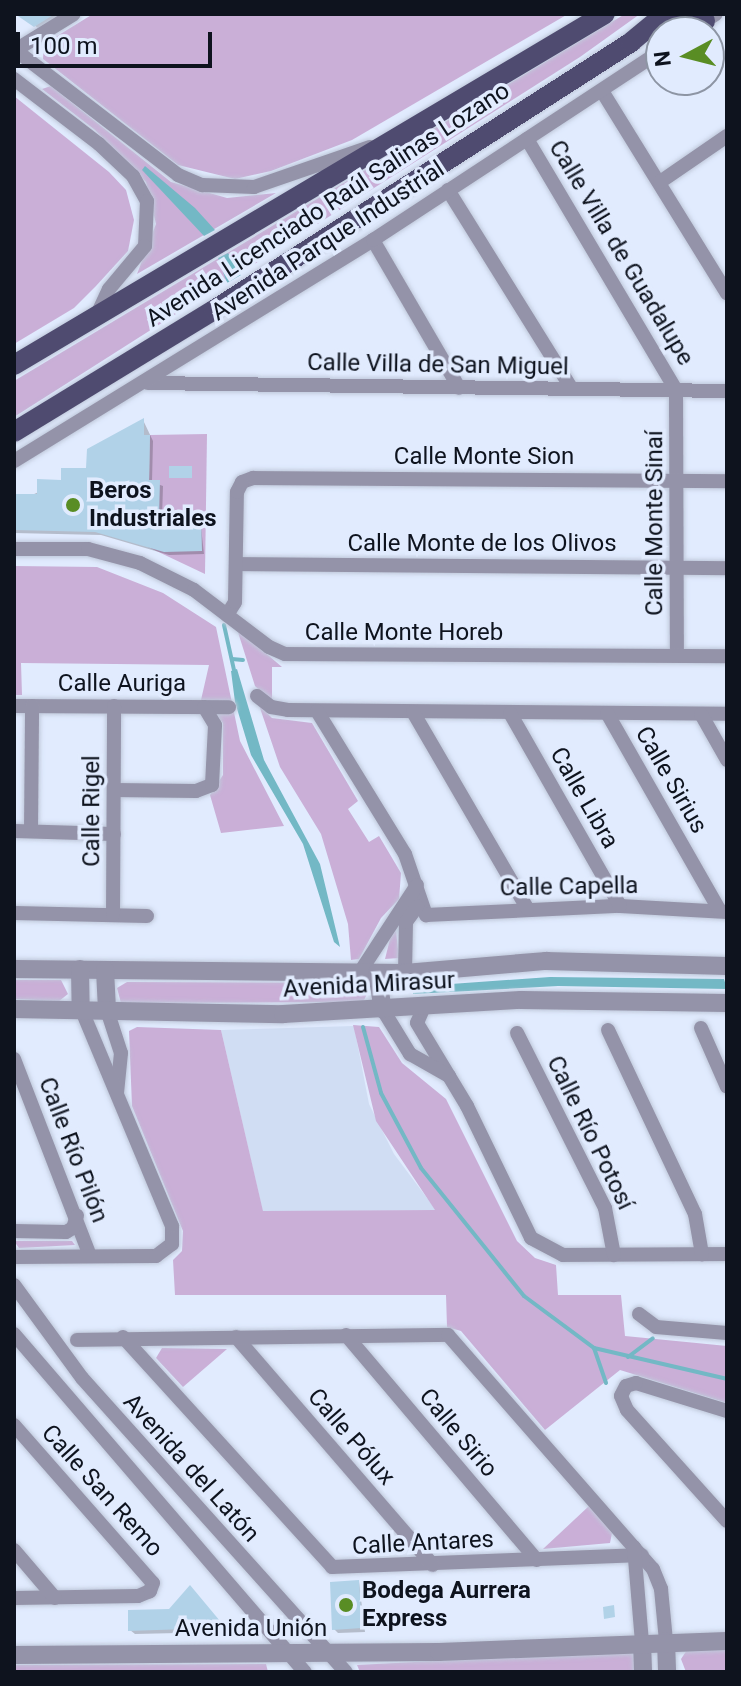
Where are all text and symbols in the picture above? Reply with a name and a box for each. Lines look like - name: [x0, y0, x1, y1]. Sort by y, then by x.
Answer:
- scale bar: [20, 16, 216, 66]
- north arrow: [645, 16, 725, 96]
- text: 100 m: [30, 32, 97, 60]
- text: N: [649, 50, 676, 68]
- street label: Avenida Licenciado Raúl Salinas Lozano: [141, 76, 515, 334]
- street label: Calle Villa de Guadalupe: [542, 135, 700, 371]
- street label: Avenida Parque Industrial: [206, 155, 450, 327]
- street label: Calle Villa de San Miguel: [307, 348, 569, 382]
- street label: Calle Monte Sinaí: [641, 430, 669, 616]
- street label: Calle Monte Sion: [394, 443, 574, 471]
- place label: Beros Industriales: [89, 477, 216, 533]
- marker: Beros Industriales: [64, 496, 82, 514]
- street label: Calle Monte de los Olivos: [347, 530, 617, 558]
- street label: Calle Monte Horeb: [305, 619, 503, 647]
- street label: Calle Auriga: [58, 670, 186, 698]
- street label: Calle Sirius: [629, 721, 713, 839]
- street label: Calle Libra: [544, 742, 624, 854]
- street label: Calle Rigel: [78, 755, 106, 867]
- street label: Calle Capella: [499, 871, 639, 903]
- street label: Avenida Mirasur: [282, 966, 456, 1004]
- street label: Calle Río Potosí: [540, 1051, 640, 1215]
- street label: Calle Río Pilón: [32, 1073, 114, 1227]
- street label: Calle Pólux: [301, 1383, 401, 1491]
- street label: Calle Sirio: [413, 1383, 503, 1483]
- street label: Avenida del Latón: [117, 1388, 265, 1548]
- street label: Calle San Remo: [35, 1419, 169, 1563]
- street label: Calle Antares: [351, 1525, 495, 1561]
- place label: Bodega Aurrera Express: [362, 1577, 531, 1633]
- marker: Bodega Aurrera Express: [337, 1596, 355, 1614]
- street label: Avenida Unión: [175, 1615, 327, 1643]

